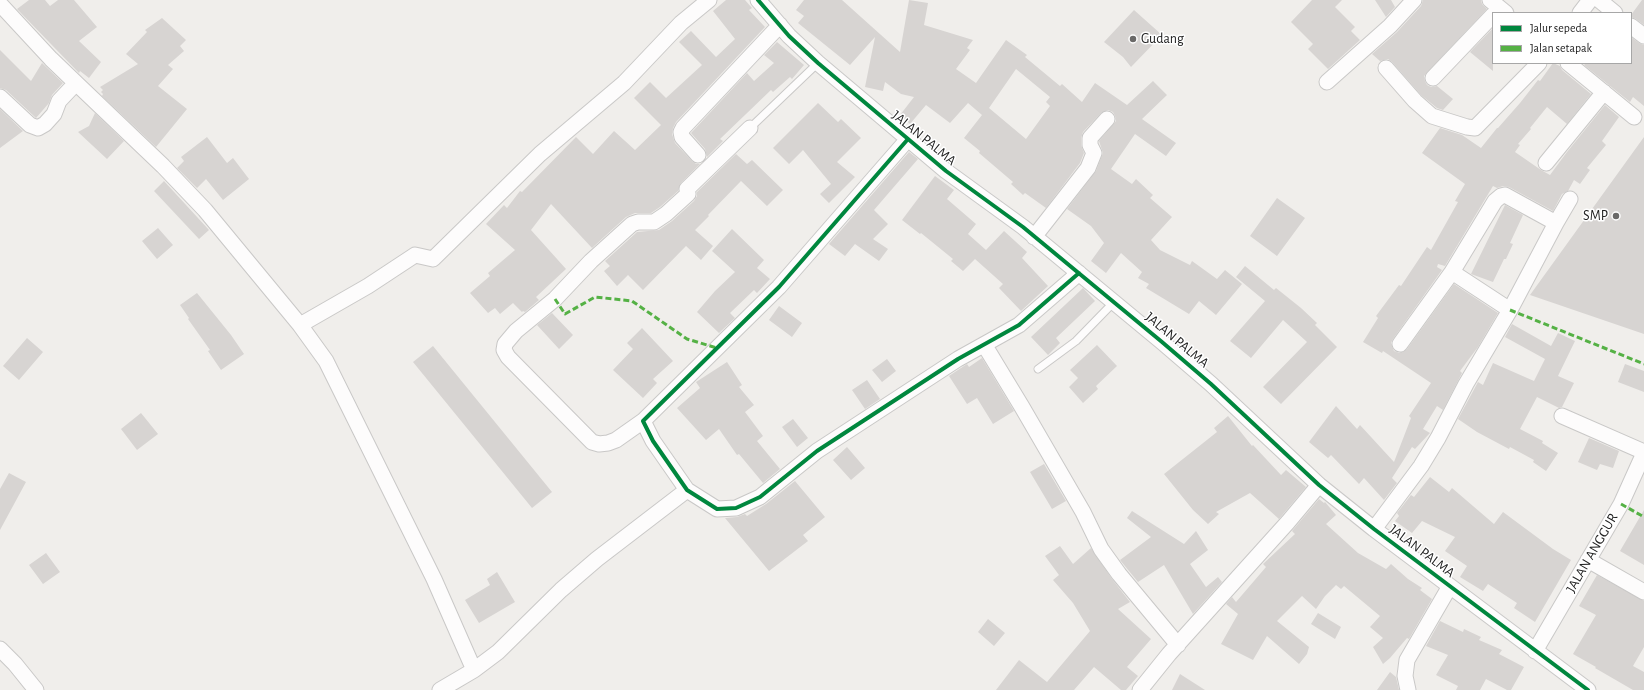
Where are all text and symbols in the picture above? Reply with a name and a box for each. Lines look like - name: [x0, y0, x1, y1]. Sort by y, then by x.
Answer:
- legend: [1492, 12, 1632, 64]
- text: Jalur sepeda: [1530, 22, 1587, 34]
- place label: Gudang: [1141, 31, 1184, 47]
- marker: Gudang: [1128, 34, 1138, 44]
- text: Jalan setapak: [1530, 42, 1592, 54]
- street label: JALAN PALMA: [888, 107, 960, 169]
- place label: SMP: [1583, 208, 1608, 224]
- marker: SMP: [1611, 211, 1621, 221]
- street label: JALAN PALMA: [1142, 309, 1212, 371]
- street label: JALAN ANGGUR: [1562, 510, 1622, 596]
- street label: JALAN PALMA: [1386, 521, 1458, 581]

